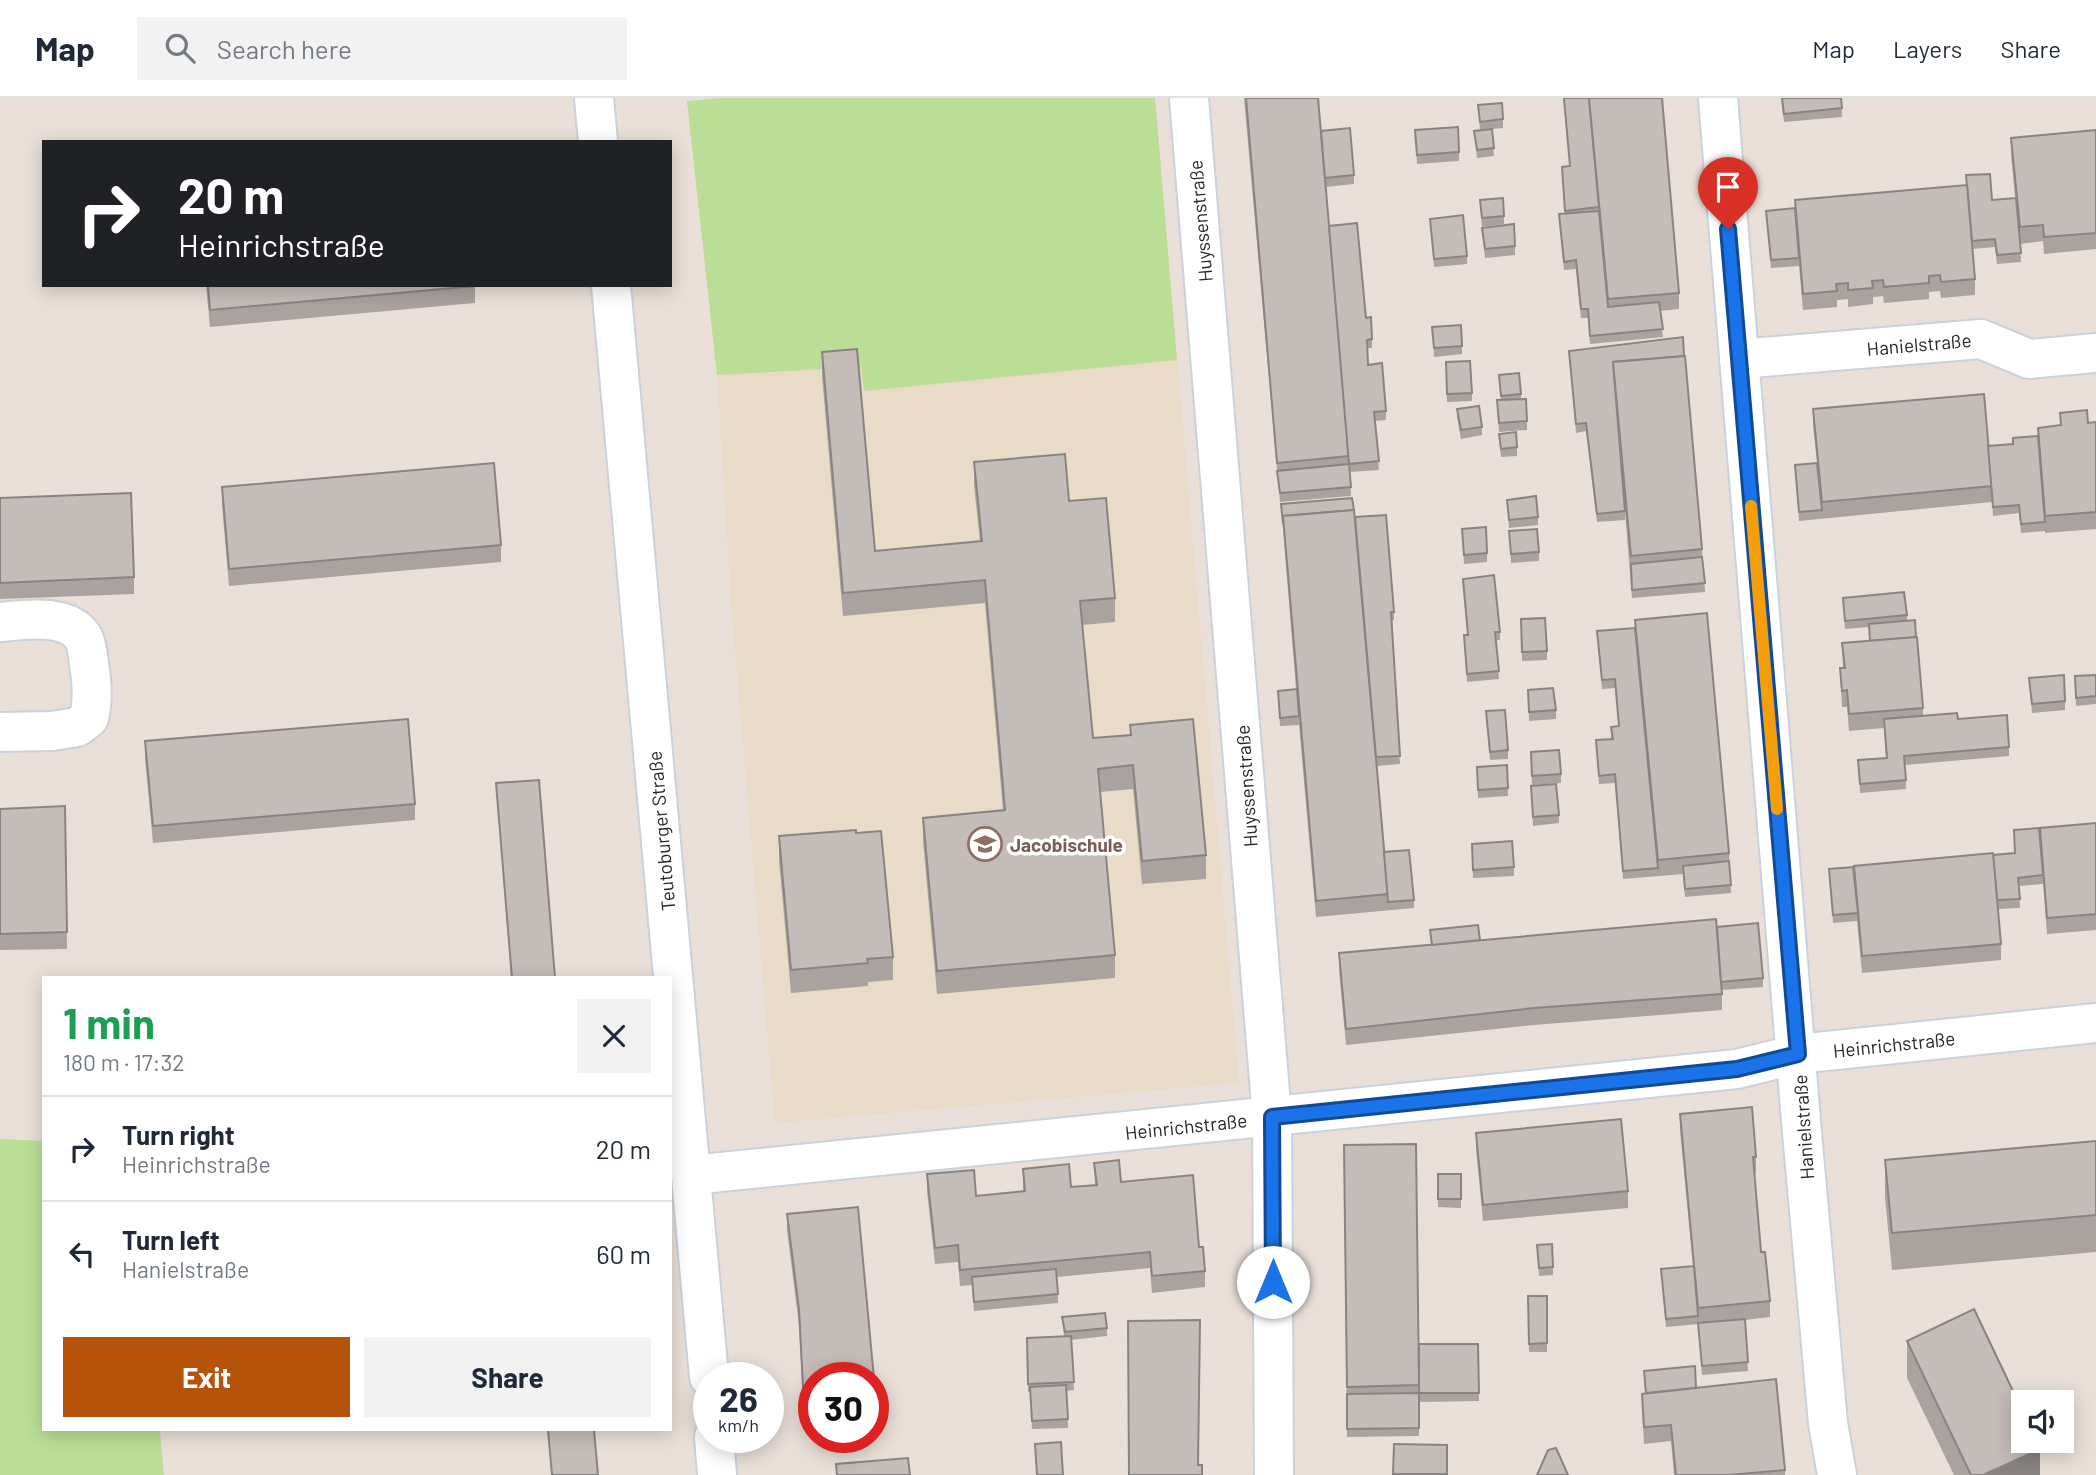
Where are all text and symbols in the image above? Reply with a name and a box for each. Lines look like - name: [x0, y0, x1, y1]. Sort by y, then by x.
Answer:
- search box: [137, 17, 627, 80]
- text: Map: [35, 28, 95, 68]
- icon: search: [161, 29, 199, 67]
- text: Search here: [217, 33, 352, 64]
- text: Map: [1812, 34, 1855, 63]
- text: Layers: [1893, 34, 1962, 63]
- text: Share: [2000, 34, 2061, 63]
- pin: [1698, 157, 1758, 229]
- street label: Huyssenstraße: [1183, 159, 1217, 283]
- text: 20 m: [178, 165, 284, 224]
- icon: right: [63, 168, 154, 259]
- icon: arrive: [1709, 168, 1747, 206]
- text: Heinrichstraße: [178, 225, 385, 263]
- street label: Hanielstraße: [1866, 328, 1972, 360]
- street label: Huyssenstraße: [1230, 724, 1262, 848]
- street label: Teutoburger Straße: [643, 750, 679, 912]
- school or university icon: Jacobischule: [966, 825, 1004, 863]
- place label: Jacobischule: [1010, 833, 1123, 856]
- text: 1 min: [63, 997, 155, 1047]
- button: close: [577, 999, 651, 1073]
- street label: Heinrichstraße: [1832, 1026, 1956, 1062]
- text: 180 m · 17:32: [63, 1048, 185, 1076]
- street label: Hanielstraße: [1788, 1074, 1818, 1180]
- street label: Heinrichstraße: [1124, 1108, 1248, 1144]
- text: Turn right: [122, 1119, 235, 1150]
- icon: right: [63, 1130, 101, 1168]
- text: 20 m: [596, 1133, 651, 1164]
- text: Heinrichstraße: [122, 1150, 271, 1178]
- text: Turn left: [122, 1224, 220, 1255]
- icon: left: [63, 1235, 101, 1273]
- text: 60 m: [596, 1238, 651, 1269]
- position arrow: [1236, 1245, 1310, 1319]
- text: Hanielstraße: [122, 1255, 249, 1283]
- button: Exit: [63, 1337, 350, 1417]
- button: Share: [364, 1337, 651, 1417]
- speed limit sign: 30: [798, 1362, 889, 1453]
- text: 26: [719, 1377, 758, 1419]
- map controls: [2011, 1390, 2074, 1453]
- button: sound: [2011, 1390, 2074, 1453]
- text: km/h: [718, 1414, 759, 1436]

